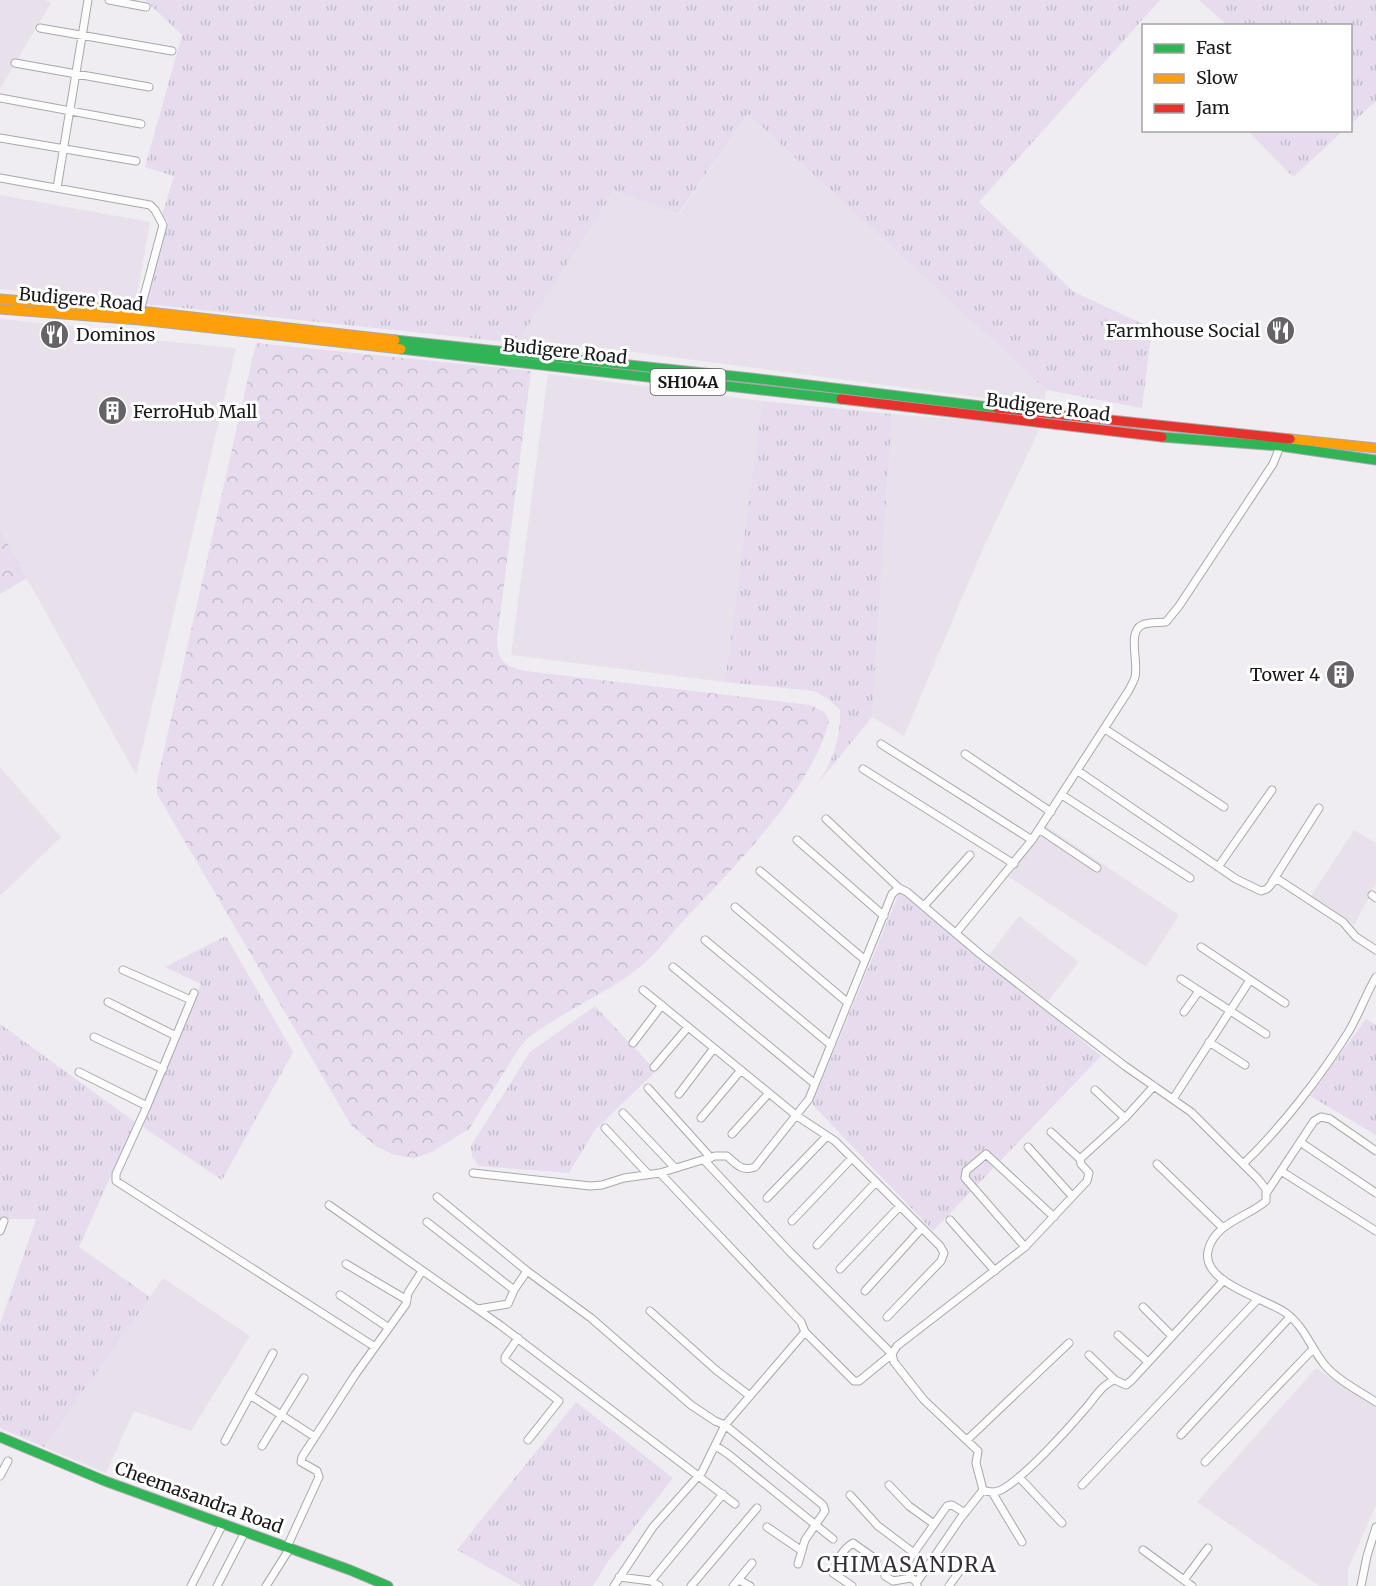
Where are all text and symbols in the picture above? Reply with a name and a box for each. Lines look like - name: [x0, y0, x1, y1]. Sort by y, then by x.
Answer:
- legend: [1142, 24, 1352, 132]
- text: Fast: [1196, 36, 1232, 59]
- text: Slow: [1196, 66, 1239, 89]
- text: Jam: [1195, 96, 1230, 119]
- street label: Budigere Road: [18, 282, 144, 316]
- restaurant icon: Farmhouse Social: [1265, 314, 1297, 346]
- restaurant icon: Dominos: [39, 318, 71, 350]
- place label: Farmhouse Social: [1106, 319, 1260, 342]
- place label: Dominos: [76, 323, 155, 346]
- street label: Budigere Road: [502, 333, 628, 369]
- road number: SH104A: [650, 369, 726, 395]
- street label: Budigere Road: [985, 388, 1112, 426]
- building icon: FerroHub Mall: [96, 395, 128, 427]
- place label: FerroHub Mall: [133, 400, 258, 423]
- building icon: Tower 4: [1325, 658, 1357, 690]
- place label: Tower 4: [1250, 663, 1320, 686]
- street label: Cheemasandra Road: [112, 1456, 286, 1538]
- district label: CHIMASANDRA: [817, 1551, 997, 1578]

